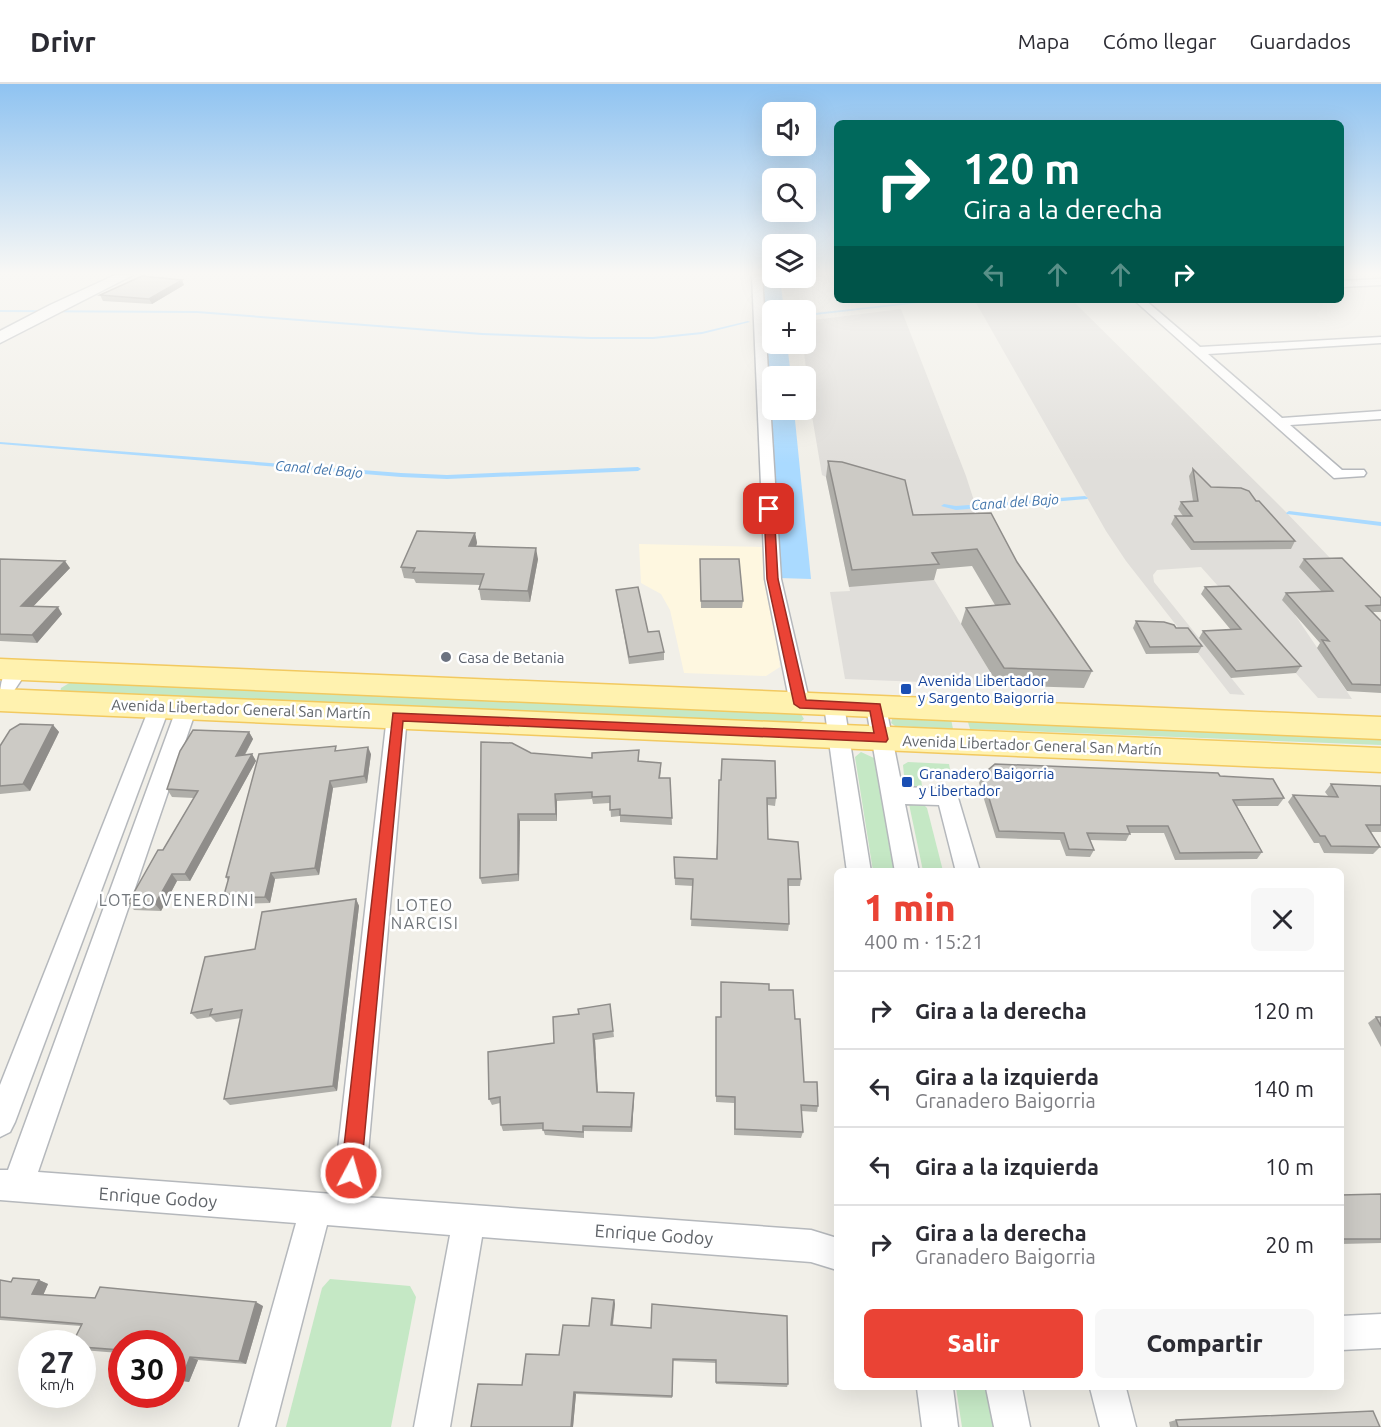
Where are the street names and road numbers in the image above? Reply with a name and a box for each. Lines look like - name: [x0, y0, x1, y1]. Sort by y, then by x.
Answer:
- street label: Avenida Libertador General San Martín: [111, 696, 371, 722]
- street label: Avenida Libertador General San Martín: [902, 732, 1162, 758]
- street label: Enrique Godoy: [98, 1183, 218, 1211]
- street label: Enrique Godoy: [594, 1220, 714, 1248]

